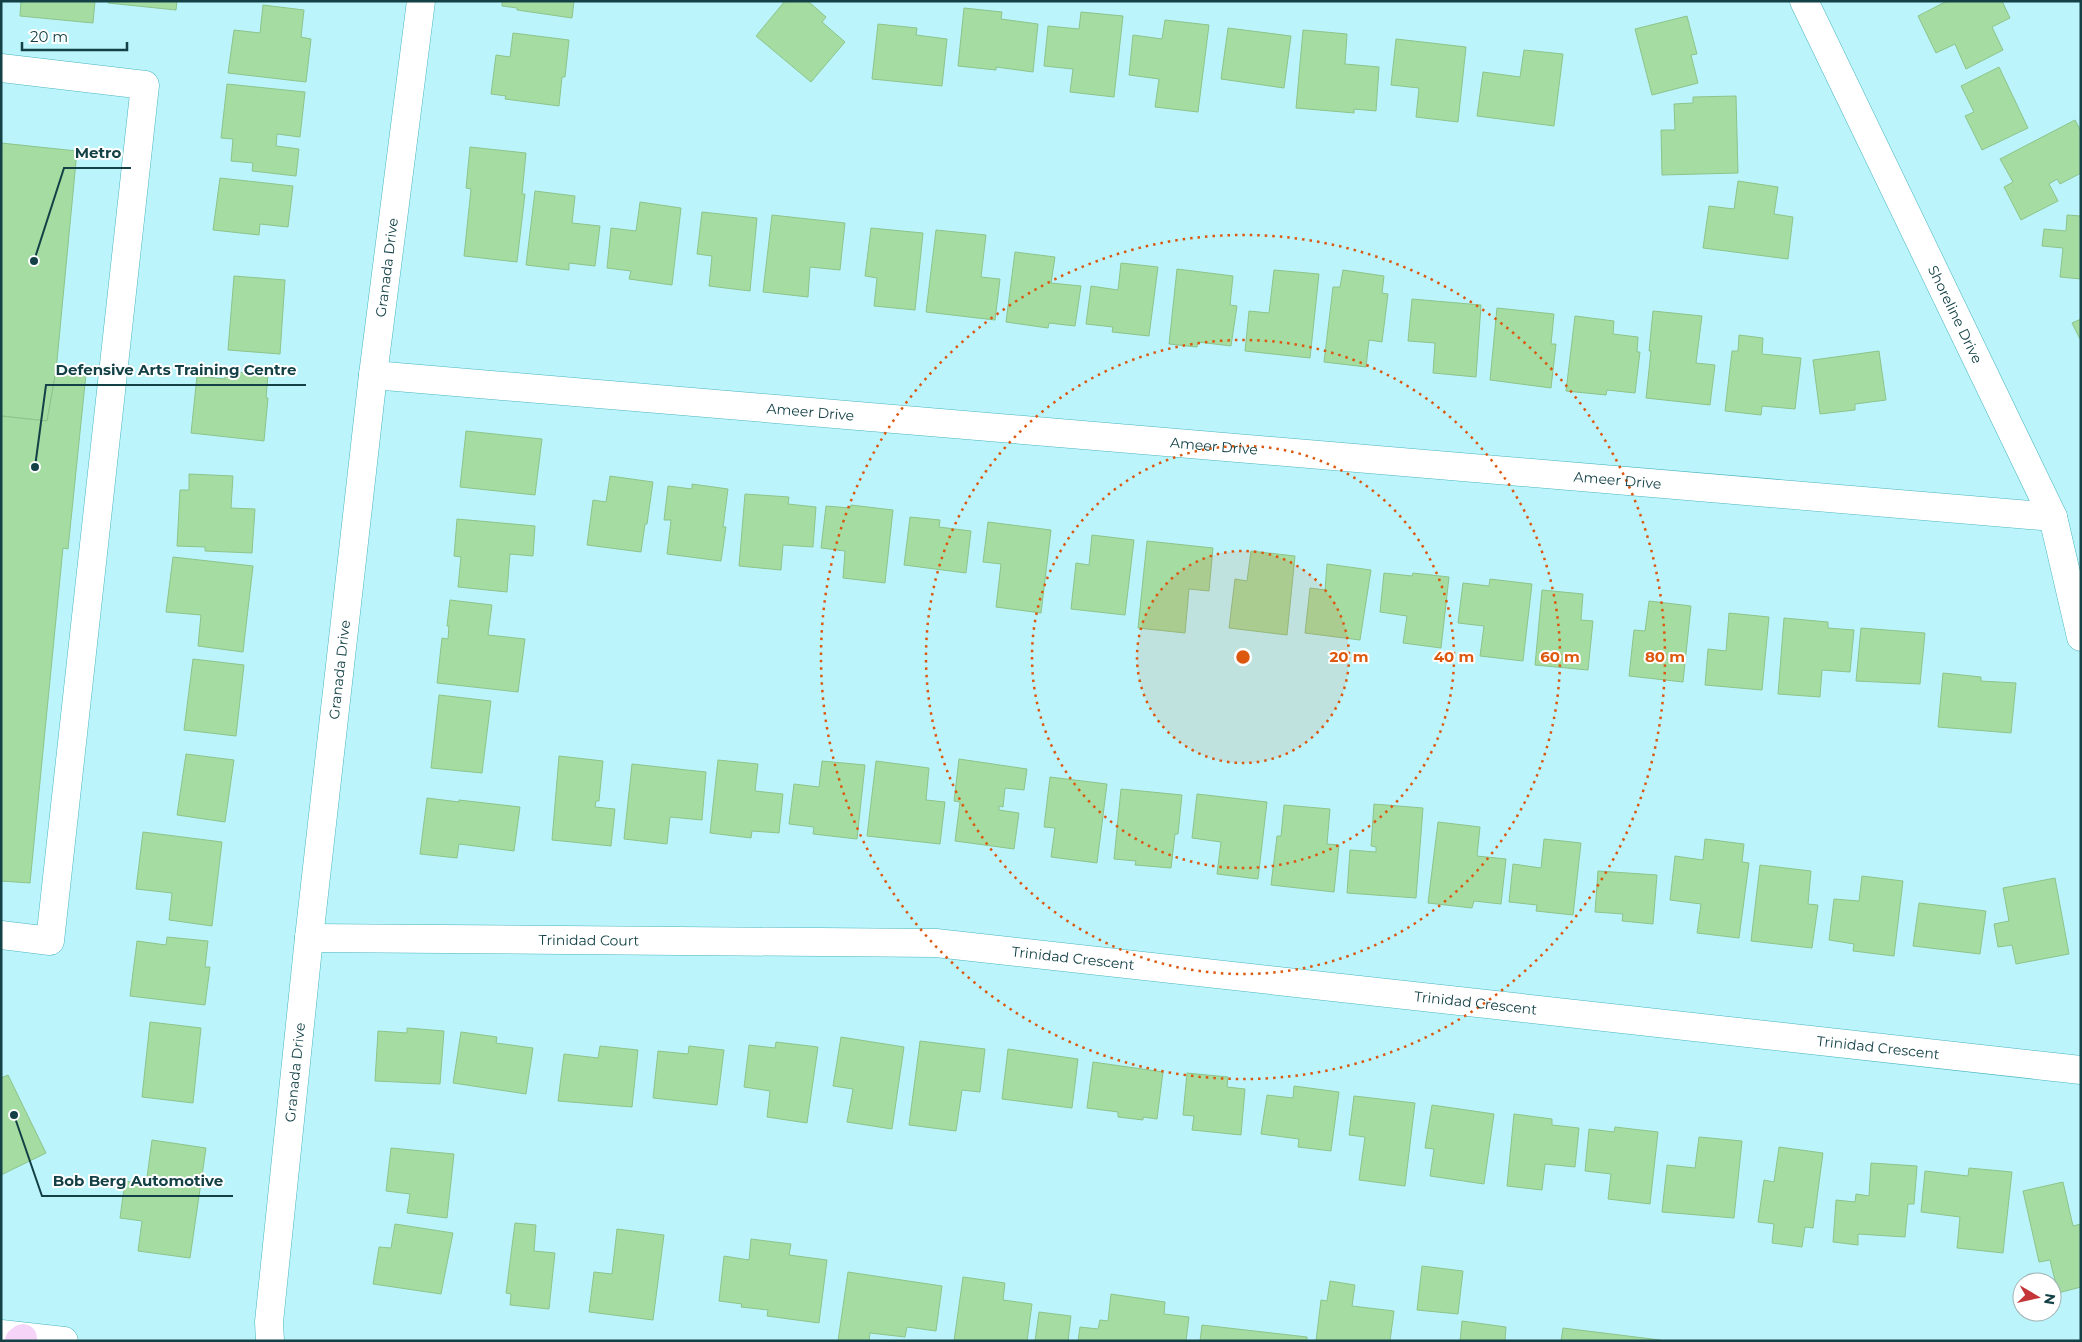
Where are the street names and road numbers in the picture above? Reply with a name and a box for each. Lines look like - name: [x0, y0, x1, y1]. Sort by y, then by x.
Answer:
- street label: Granada Drive: [371, 217, 402, 318]
- street label: Shoreline Drive: [1924, 262, 1987, 366]
- street label: Ameer Drive: [766, 399, 855, 425]
- street label: Ameer Drive: [1169, 433, 1259, 459]
- street label: Ameer Drive: [1573, 468, 1662, 493]
- street label: Granada Drive: [325, 619, 354, 721]
- street label: Trinidad Court: [539, 931, 640, 950]
- street label: Trinidad Crescent: [1011, 942, 1136, 974]
- street label: Trinidad Crescent: [1413, 987, 1538, 1019]
- street label: Granada Drive: [281, 1022, 309, 1123]
- street label: Trinidad Crescent: [1816, 1032, 1941, 1063]

